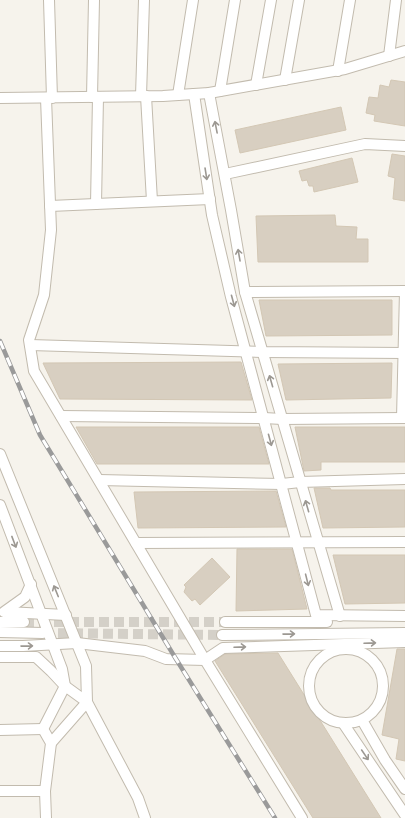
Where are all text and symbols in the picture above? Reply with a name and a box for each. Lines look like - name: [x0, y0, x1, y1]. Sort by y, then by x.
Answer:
- one-way arrow: [211, 121, 219, 134]
- one-way arrow: [202, 167, 210, 180]
- one-way arrow: [235, 249, 243, 262]
- one-way arrow: [229, 295, 237, 308]
- one-way arrow: [267, 375, 274, 388]
- one-way arrow: [267, 434, 274, 447]
- one-way arrow: [303, 500, 310, 513]
- one-way arrow: [11, 535, 19, 547]
- one-way arrow: [304, 574, 312, 587]
- one-way arrow: [52, 585, 59, 597]
- one-way arrow: [282, 630, 295, 638]
- one-way arrow: [363, 639, 376, 647]
- one-way arrow: [20, 642, 33, 650]
- one-way arrow: [233, 644, 246, 651]
- one-way arrow: [361, 750, 369, 761]

